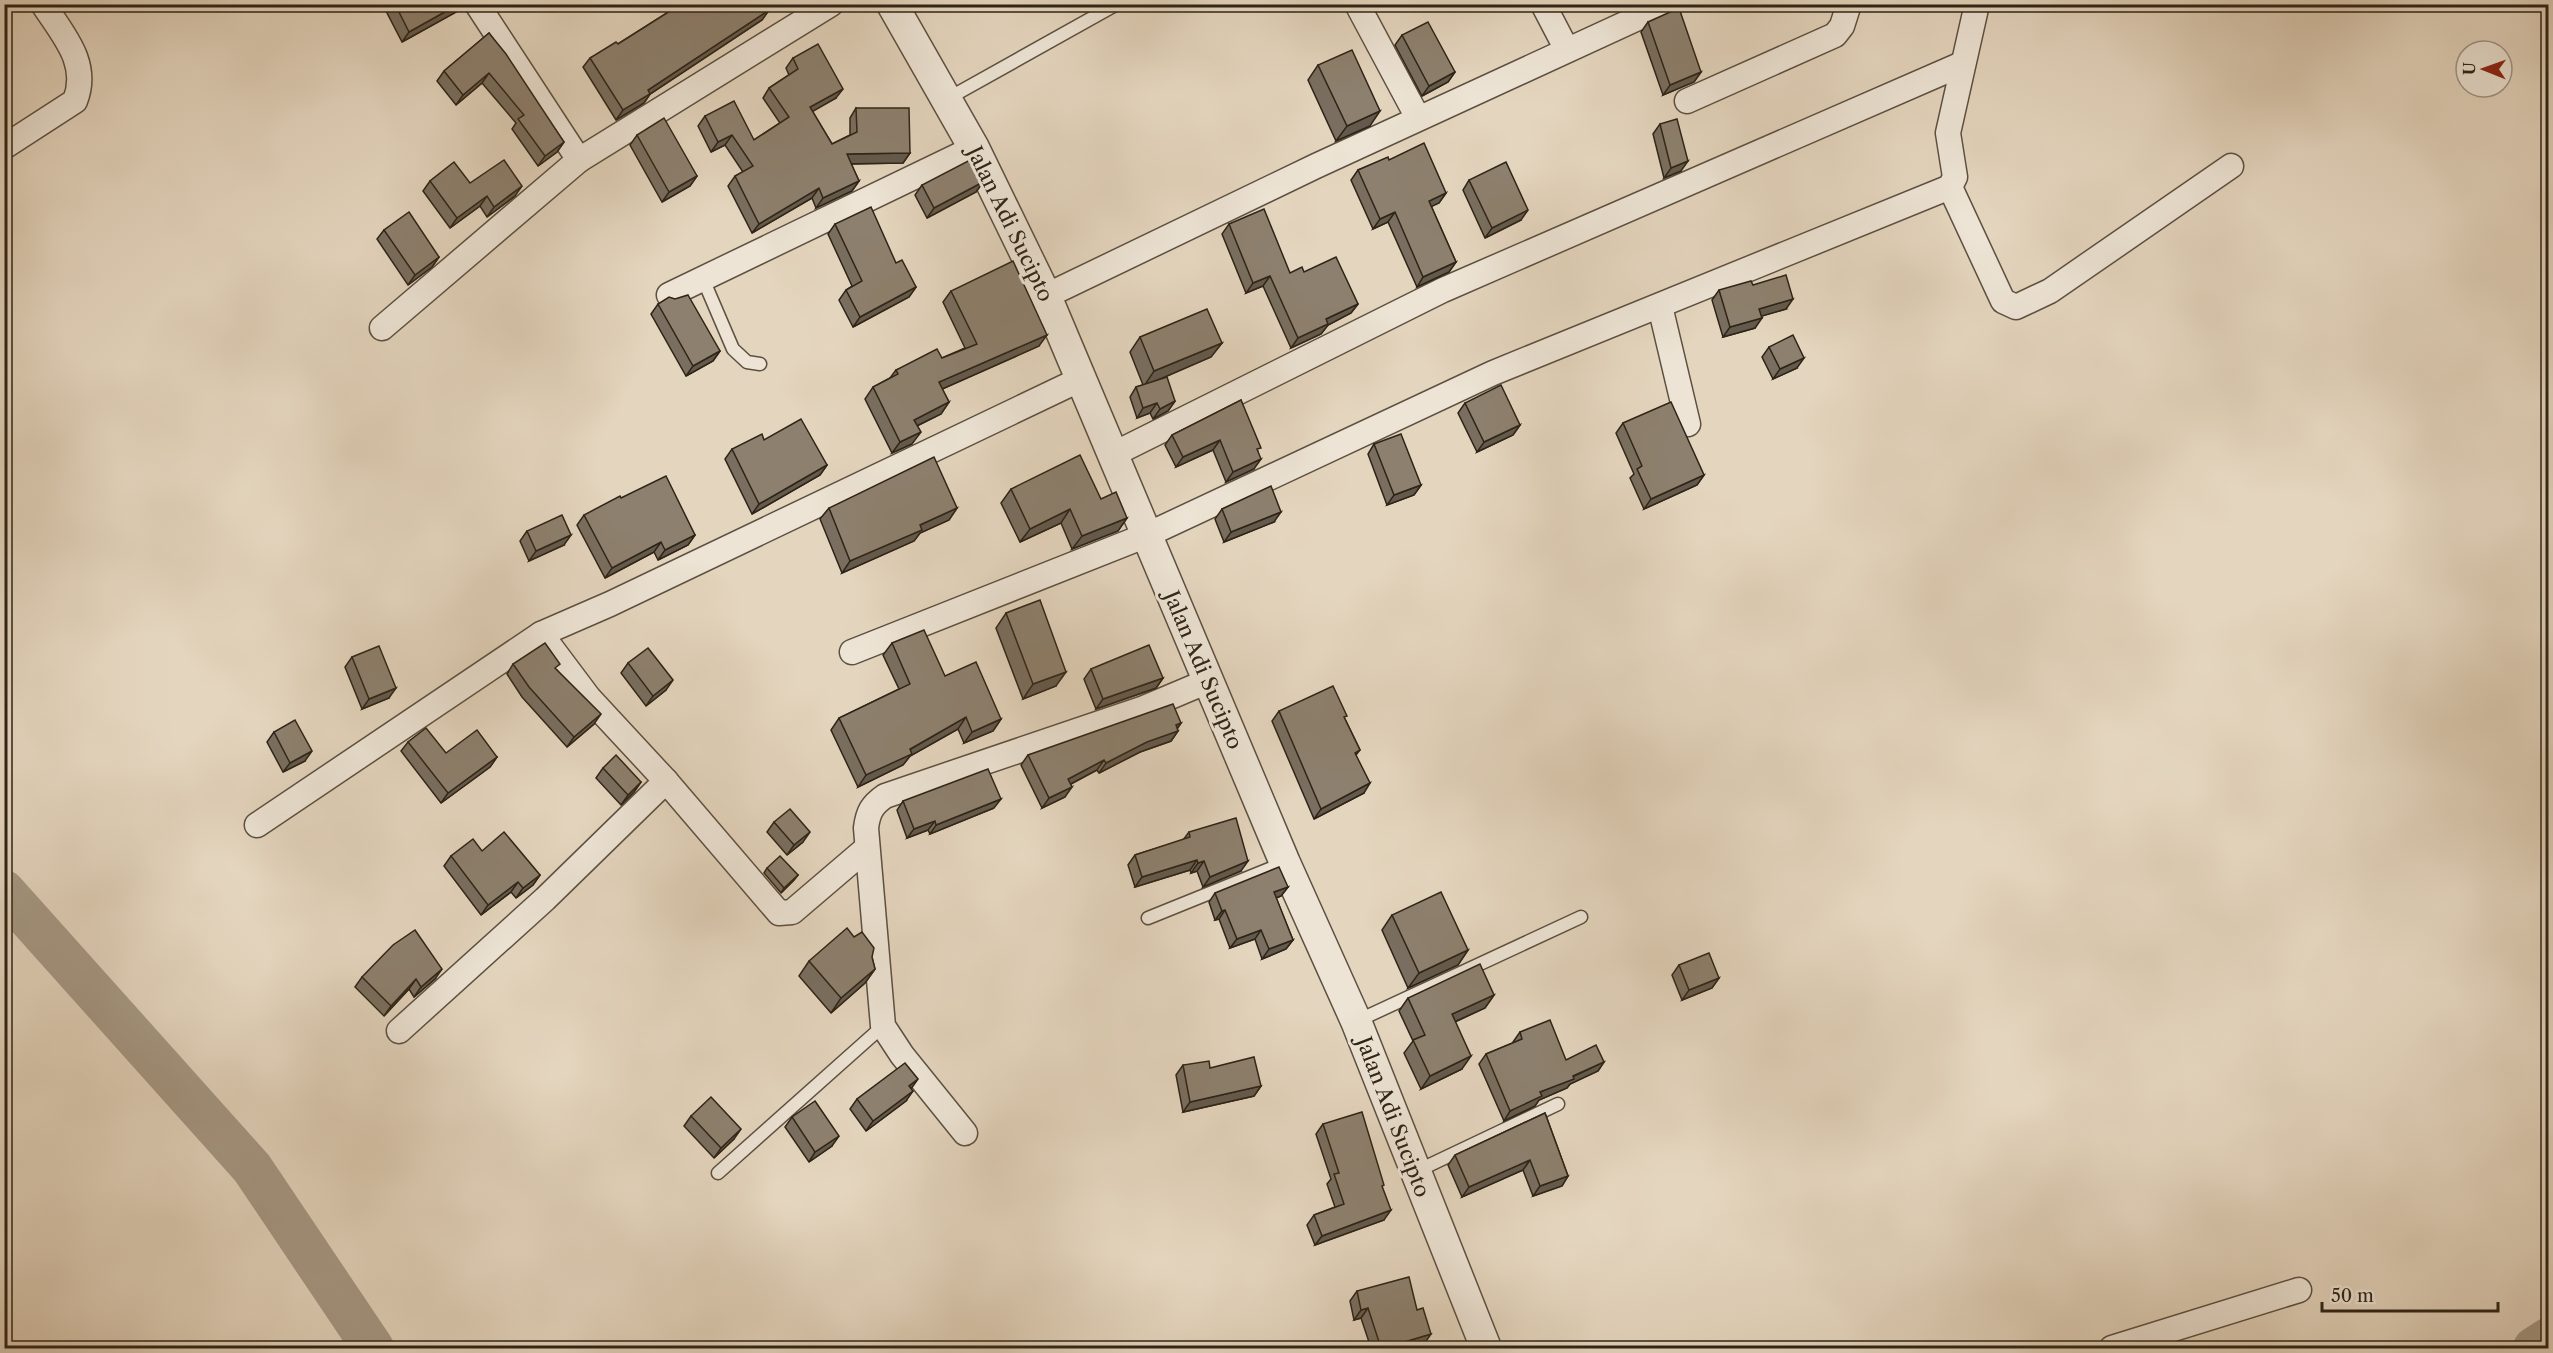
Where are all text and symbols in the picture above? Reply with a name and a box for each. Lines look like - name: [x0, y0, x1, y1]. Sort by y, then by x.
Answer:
- north arrow: [2454, 39, 2514, 99]
- text: U: [2459, 62, 2479, 75]
- street label: Jalan Adi Sucipto: [961, 139, 1059, 306]
- street label: Jalan Adi Sucipto: [1158, 584, 1248, 753]
- street label: Jalan Adi Sucipto: [1350, 1030, 1436, 1200]
- scale bar: [2322, 1275, 2498, 1313]
- text: 50 m: [2331, 1285, 2374, 1307]

